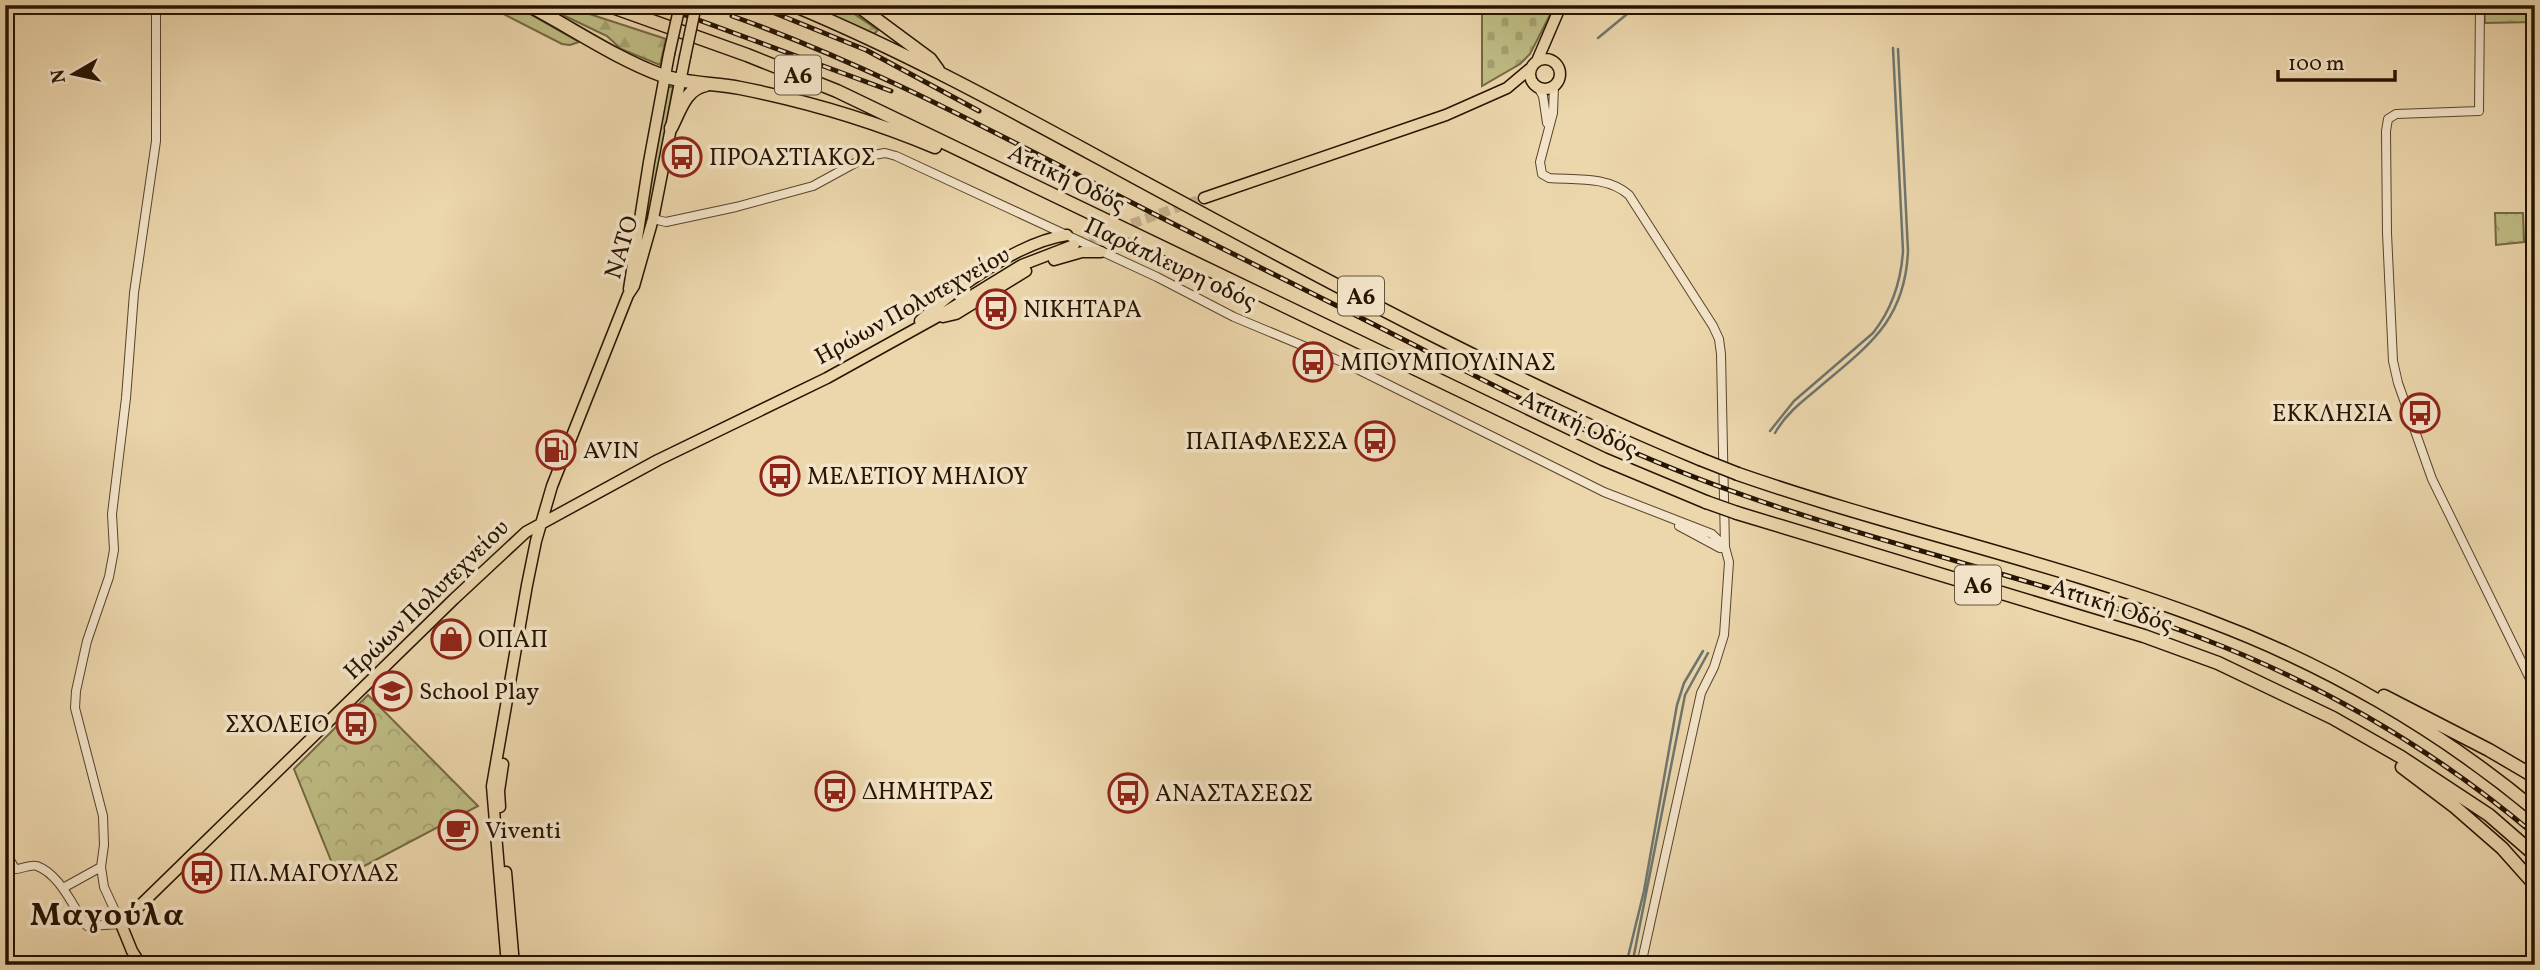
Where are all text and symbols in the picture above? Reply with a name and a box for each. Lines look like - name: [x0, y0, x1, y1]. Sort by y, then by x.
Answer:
- north arrow: [38, 38, 108, 108]
- scale bar: [2278, 38, 2395, 82]
- text: 100 m: [2288, 50, 2345, 79]
- road number: Α6: [775, 55, 821, 94]
- text: N: [45, 67, 73, 85]
- bus stop icon: ΠΡΟΑΣΤΙΑΚΟΣ: [661, 136, 703, 178]
- street label: Αττική Οδός: [1002, 137, 1131, 223]
- place label: ΠΡΟΑΣΤΙΑΚΟΣ: [709, 142, 875, 176]
- street label: Παράπλευρη οδός: [1078, 210, 1262, 320]
- street label: ΝΑΤΟ: [597, 212, 649, 283]
- street label: Ηρώων Πολυτεχνείου: [809, 239, 1017, 375]
- road number: Α6: [1338, 276, 1384, 316]
- bus stop icon: ΝΙΚΗΤΑΡΑ: [975, 288, 1017, 330]
- place label: ΝΙΚΗΤΑΡΑ: [1023, 294, 1142, 328]
- bus stop icon: ΜΠΟΥΜΠΟΥΛΙΝΑΣ: [1292, 341, 1334, 383]
- place label: ΜΠΟΥΜΠΟΥΛΙΝΑΣ: [1340, 347, 1556, 381]
- street label: Αττική Οδός: [1514, 383, 1643, 467]
- bus stop icon: ΕΚΚΛΗΣΙΑ: [2399, 392, 2441, 434]
- place label: ΕΚΚΛΗΣΙΑ: [2272, 398, 2393, 432]
- bus stop icon: ΠΑΠΑΦΛΕΣΣΑ: [1354, 420, 1396, 462]
- place label: ΠΑΠΑΦΛΕΣΣΑ: [1186, 426, 1348, 460]
- fuel station icon: AVIN: [535, 429, 577, 471]
- place label: AVIN: [583, 435, 639, 469]
- bus stop icon: ΜΕΛΕΤΙΟΥ ΜΗΛΙΟΥ: [759, 455, 801, 497]
- place label: ΜΕΛΕΤΙΟΥ ΜΗΛΙΟΥ: [807, 461, 1028, 495]
- street label: Ηρώων Πολυτεχνείου: [337, 512, 518, 689]
- road number: Α6: [1955, 566, 2001, 604]
- street label: Αττική Οδός: [2046, 571, 2177, 643]
- shop icon: ΟΠΑΠ: [430, 618, 472, 660]
- place label: ΟΠΑΠ: [478, 624, 548, 658]
- school or university icon: School Play: [371, 670, 413, 712]
- place label: School Play: [419, 676, 539, 710]
- bus stop icon: ΣΧΟΛΕΙΟ: [335, 703, 377, 745]
- place label: ΣΧΟΛΕΙΟ: [225, 709, 329, 743]
- bus stop icon: ΔΗΜΗΤΡΑΣ: [814, 770, 856, 812]
- bus stop icon: ΑΝΑΣΤΑΣΕΩΣ: [1107, 772, 1149, 814]
- place label: ΔΗΜΗΤΡΑΣ: [862, 776, 993, 810]
- place label: ΑΝΑΣΤΑΣΕΩΣ: [1155, 778, 1313, 812]
- cafe icon: Viventi: [437, 809, 479, 851]
- place label: Viventi: [485, 815, 561, 849]
- bus stop icon: ΠΛ.ΜΑΓΟΥΛΑΣ: [181, 852, 223, 894]
- place label: ΠΛ.ΜΑΓΟΥΛΑΣ: [229, 858, 399, 892]
- district label: Μαγούλα: [30, 895, 186, 939]

